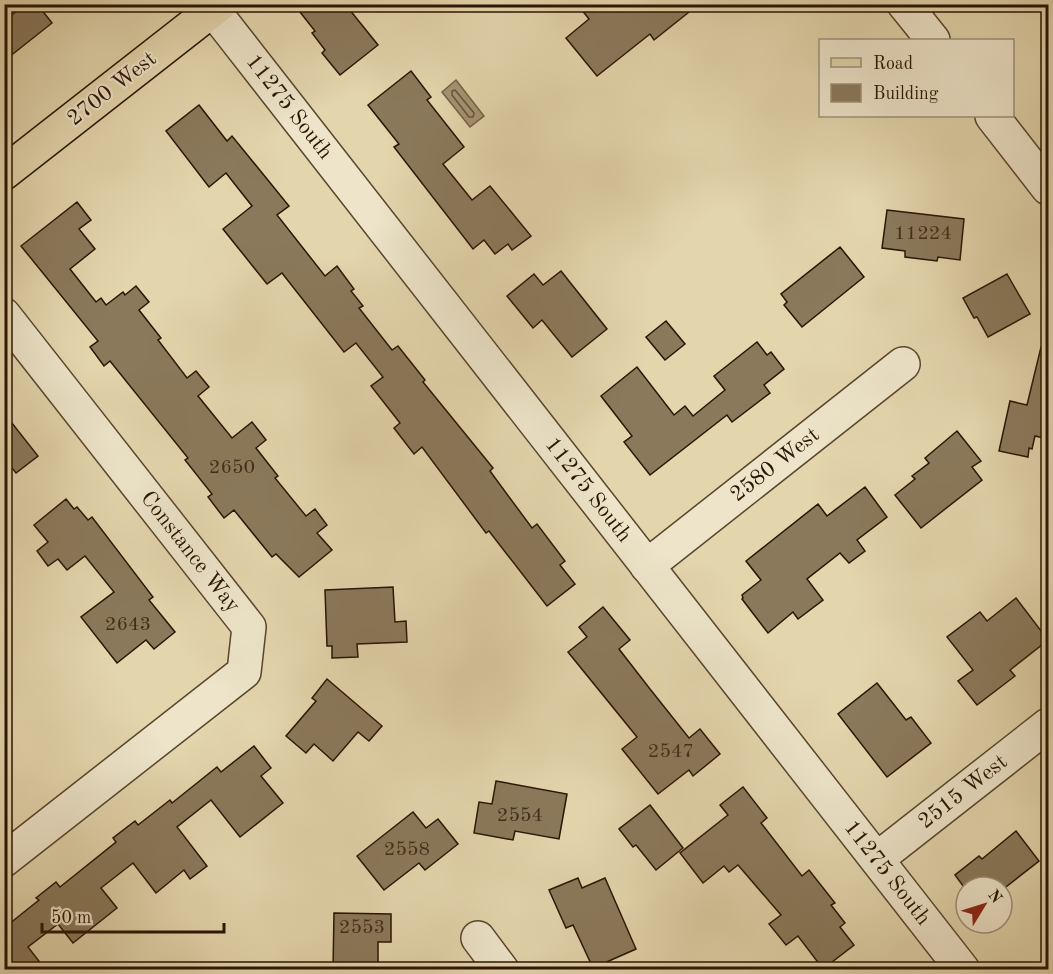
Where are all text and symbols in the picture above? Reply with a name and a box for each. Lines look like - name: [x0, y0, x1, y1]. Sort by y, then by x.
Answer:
- legend: [819, 39, 1014, 117]
- street label: 2700 West: [63, 48, 161, 130]
- street label: 11275 South: [242, 51, 336, 163]
- text: Road: [873, 55, 913, 73]
- text: Building: [873, 85, 939, 103]
- house number: 11224: [894, 224, 952, 244]
- street label: 2580 West: [726, 424, 824, 506]
- street label: 11275 South: [541, 434, 635, 546]
- house number: 2650: [209, 458, 255, 478]
- street label: Constance Way: [136, 487, 244, 617]
- house number: 2643: [105, 615, 151, 635]
- house number: 2547: [648, 742, 694, 762]
- street label: 2515 West: [914, 751, 1012, 833]
- house number: 2554: [497, 806, 543, 826]
- street label: 11275 South: [840, 817, 934, 929]
- house number: 2558: [384, 840, 430, 860]
- north arrow: [954, 875, 1014, 935]
- text: N: [984, 887, 1005, 907]
- scale bar: [42, 896, 224, 934]
- text: 50 m: [51, 909, 91, 927]
- house number: 2553: [339, 918, 385, 938]

